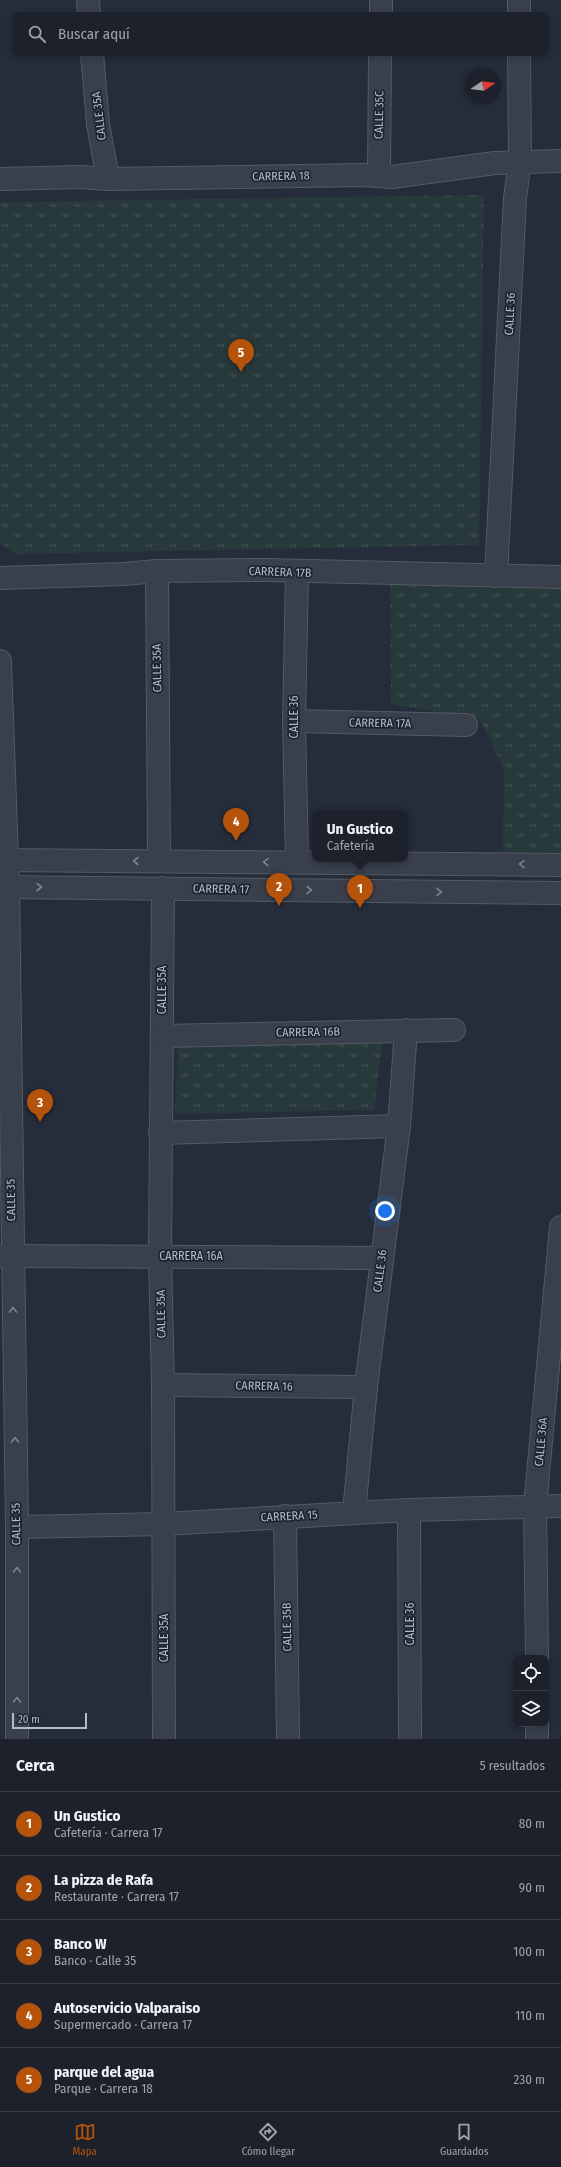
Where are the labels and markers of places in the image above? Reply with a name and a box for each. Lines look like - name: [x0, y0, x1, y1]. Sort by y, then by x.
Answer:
- pin: 5: [228, 339, 254, 372]
- pin: 4: [223, 808, 249, 841]
- pin: 2: [266, 873, 292, 906]
- pin: 1: [347, 875, 373, 908]
- pin: 3: [27, 1089, 53, 1122]

